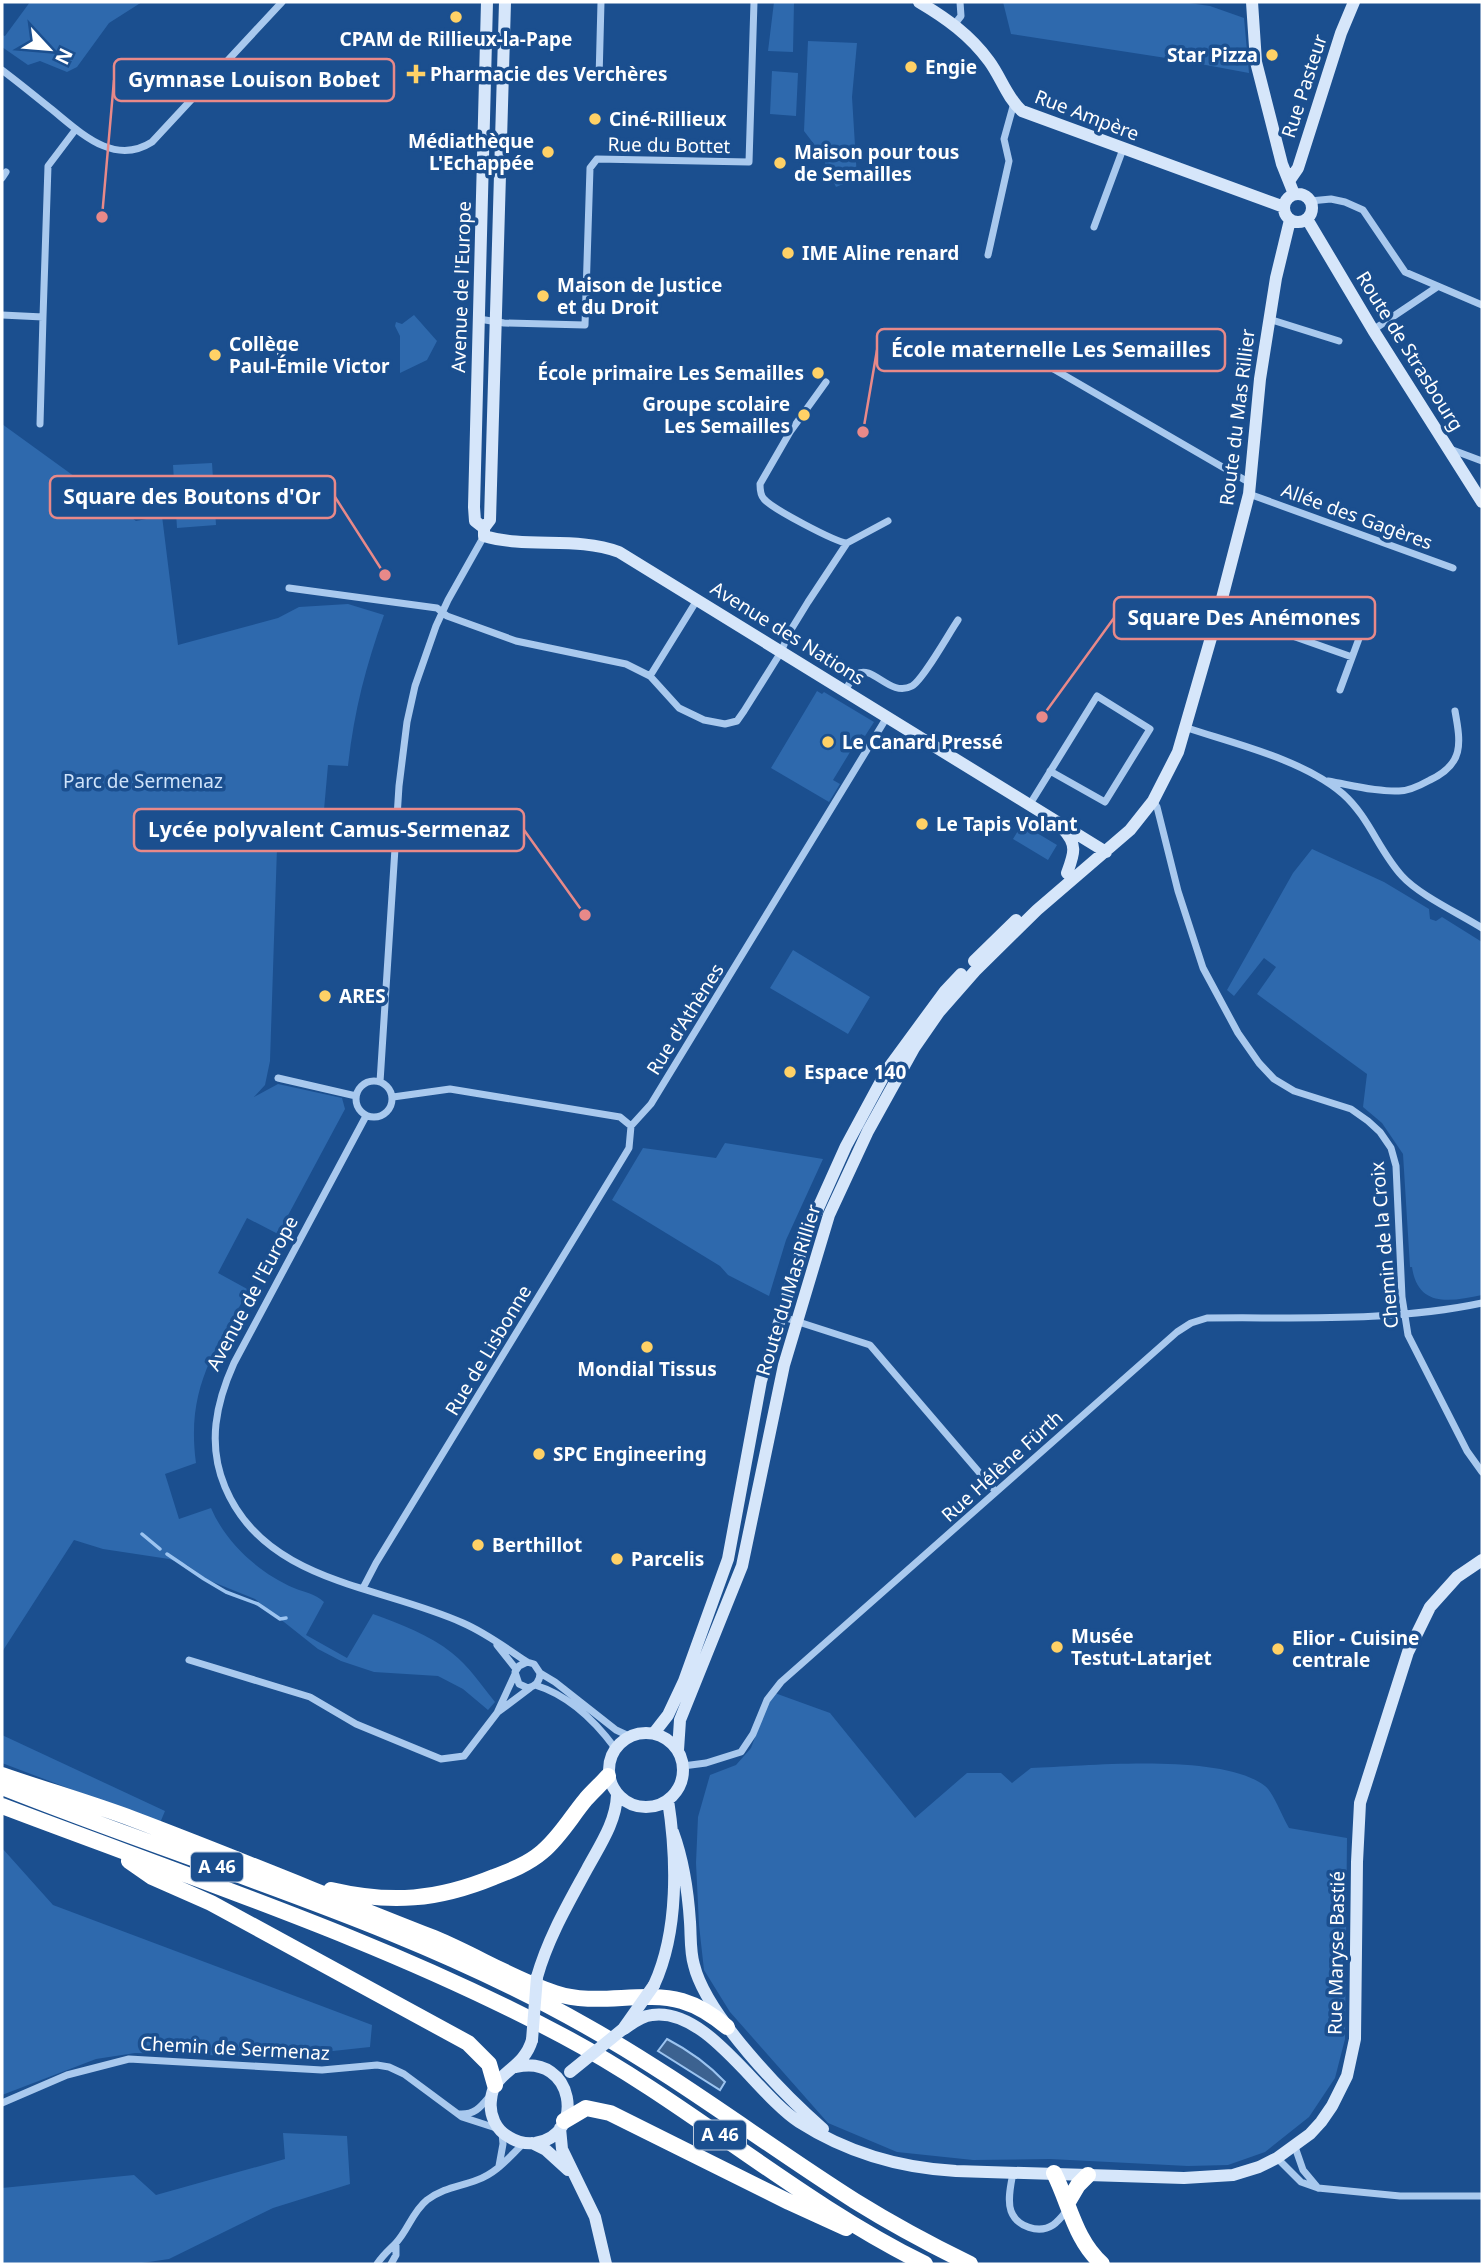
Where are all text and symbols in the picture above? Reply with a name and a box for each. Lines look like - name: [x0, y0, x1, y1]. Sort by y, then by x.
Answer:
- marker: CPAM de Rillieux-la-Pape: [448, 9, 464, 25]
- north arrow: [14, 14, 84, 84]
- place label: CPAM de Rillieux-la-Pape: [340, 26, 572, 52]
- street label: Rue Pasteur: [1275, 31, 1333, 141]
- place label: Star Pizza: [1167, 42, 1258, 68]
- text: N: [49, 44, 79, 69]
- marker: Star Pizza: [1264, 47, 1280, 63]
- place label: Engie: [925, 54, 977, 80]
- callout: Gymnase Louison Bobet: [114, 59, 394, 101]
- marker: Engie: [903, 59, 919, 75]
- place label: Pharmacie des Verchères: [430, 61, 667, 87]
- text: Gymnase Louison Bobet: [128, 65, 380, 93]
- marker: Pharmacie des Verchères: [408, 66, 424, 82]
- street label: Rue Ampère: [1031, 83, 1143, 147]
- place label: Ciné-Rillieux: [609, 106, 726, 132]
- marker: Ciné-Rillieux: [587, 111, 603, 127]
- place label: Médiathèque L'Echappée: [408, 128, 534, 176]
- street label: Rue du Bottet: [607, 131, 731, 159]
- place label: Maison pour tous de Semailles: [794, 139, 959, 187]
- marker: Médiathèque L'Echappée: [540, 144, 556, 160]
- marker: Maison pour tous de Semailles: [772, 155, 788, 171]
- street label: Avenue de l'Europe: [445, 201, 477, 373]
- place label: IME Aline renard: [802, 240, 959, 266]
- marker: IME Aline renard: [780, 245, 796, 261]
- street label: Route de Strasbourg: [1350, 266, 1470, 436]
- place label: Maison de Justice et du Droit: [557, 272, 722, 320]
- marker: Maison de Justice et du Droit: [535, 288, 551, 304]
- street label: Route du Mas Rillier: [1213, 327, 1261, 507]
- callout: École maternelle Les Semailles: [877, 329, 1225, 371]
- place label: Collège Paul-Émile Victor: [229, 331, 390, 379]
- text: École maternelle Les Semailles: [891, 335, 1211, 363]
- marker: Collège Paul-Émile Victor: [207, 347, 223, 363]
- place label: École primaire Les Semailles: [538, 360, 804, 386]
- marker: École primaire Les Semailles: [810, 365, 826, 381]
- place label: Groupe scolaire Les Semailles: [642, 391, 790, 439]
- marker: Groupe scolaire Les Semailles: [796, 407, 812, 423]
- callout: Square des Boutons d'Or: [50, 476, 335, 518]
- street label: Allée des Gagères: [1278, 477, 1436, 555]
- text: Square des Boutons d'Or: [63, 482, 321, 510]
- street label: Avenue des Nations: [706, 575, 870, 691]
- callout: Square Des Anémones: [1114, 597, 1375, 639]
- text: Square Des Anémones: [1128, 603, 1361, 631]
- place label: Le Canard Pressé: [842, 729, 1003, 755]
- marker: Le Canard Pressé: [820, 734, 836, 750]
- park label: Parc de Sermenaz: [63, 768, 223, 794]
- callout: Lycée polyvalent Camus-Sermenaz: [134, 809, 524, 851]
- place label: Le Tapis Volant: [936, 811, 1077, 837]
- text: Lycée polyvalent Camus-Sermenaz: [148, 815, 510, 843]
- marker: Le Tapis Volant: [914, 816, 930, 832]
- street label: Rue d'Athènes: [640, 958, 730, 1080]
- place label: ARES: [339, 983, 386, 1009]
- marker: ARES: [317, 988, 333, 1004]
- place label: Espace 140: [804, 1059, 906, 1085]
- marker: Espace 140: [782, 1064, 798, 1080]
- street label: Chemin de la Croix: [1364, 1160, 1404, 1330]
- street label: Route du Mas Rillier: [750, 1201, 826, 1379]
- street label: Avenue de l'Europe: [200, 1211, 304, 1375]
- street label: Rue de Lisbonne: [439, 1280, 537, 1420]
- marker: Mondial Tissus: [639, 1339, 655, 1355]
- place label: Mondial Tissus: [577, 1356, 717, 1382]
- street label: Rue Hélène Fürth: [936, 1404, 1068, 1528]
- place label: SPC Engineering: [553, 1441, 707, 1467]
- marker: SPC Engineering: [531, 1446, 547, 1462]
- place label: Berthillot: [492, 1532, 582, 1558]
- marker: Berthillot: [470, 1537, 486, 1553]
- place label: Parcelis: [631, 1546, 704, 1572]
- marker: Parcelis: [609, 1551, 625, 1567]
- place label: Musée Testut-Latarjet: [1071, 1623, 1212, 1671]
- place label: Elior - Cuisine centrale: [1292, 1625, 1419, 1673]
- marker: Musée Testut-Latarjet: [1049, 1639, 1065, 1655]
- marker: Elior - Cuisine centrale: [1270, 1641, 1286, 1657]
- road number: A 46: [191, 1853, 243, 1882]
- street label: Rue Maryse Bastié: [1322, 1871, 1350, 2035]
- street label: Chemin de Sermenaz: [139, 2030, 331, 2066]
- road number: A 46: [694, 2120, 746, 2150]

